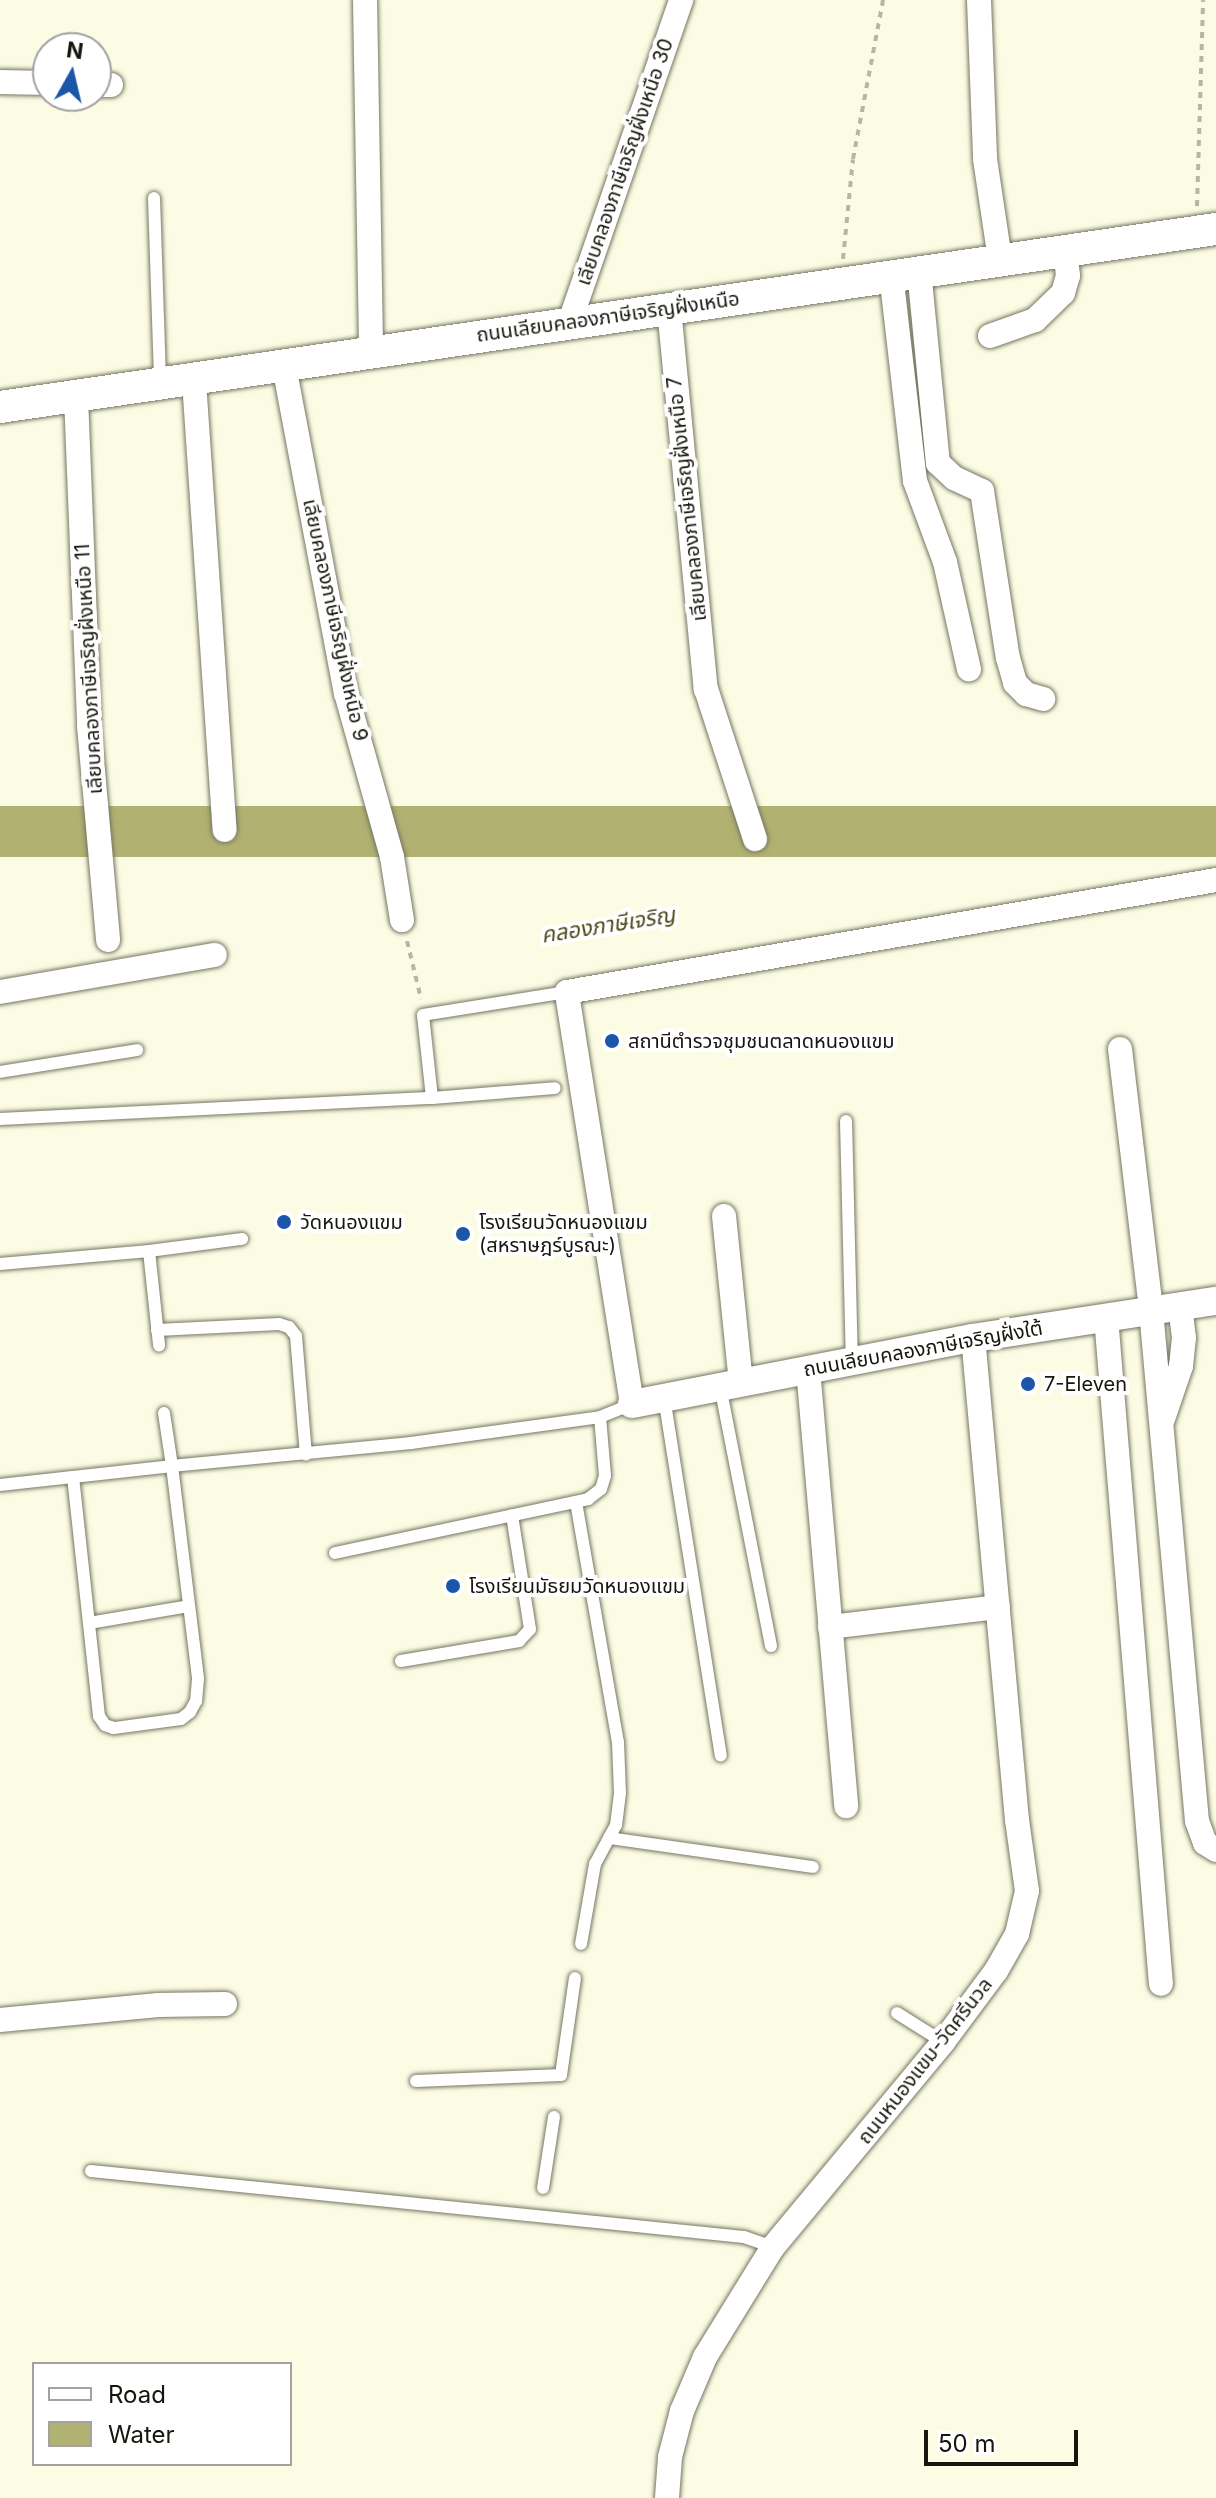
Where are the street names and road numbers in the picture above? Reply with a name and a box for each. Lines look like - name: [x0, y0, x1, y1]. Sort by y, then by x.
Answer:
- street label: เลียบคลองภาษีเจริญฝั่งเหนือ 30: [571, 35, 679, 289]
- street label: ถนนเลียบคลองภาษีเจริญฝั่งเหนือ: [475, 287, 741, 347]
- street label: เลียบคลองภาษีเจริญฝั่งเหนือ 7: [662, 375, 712, 623]
- street label: เลียบคลองภาษีเจริญฝั่งเหนือ 9: [298, 497, 372, 743]
- street label: เลียบคลองภาษีเจริญฝั่งเหนือ 11: [70, 543, 108, 795]
- street label: ถนนเลียบคลองภาษีเจริญฝั่งใต้: [801, 1316, 1045, 1382]
- street label: ถนนหนองแขม-วัดศรีนวล: [853, 1973, 997, 2149]

